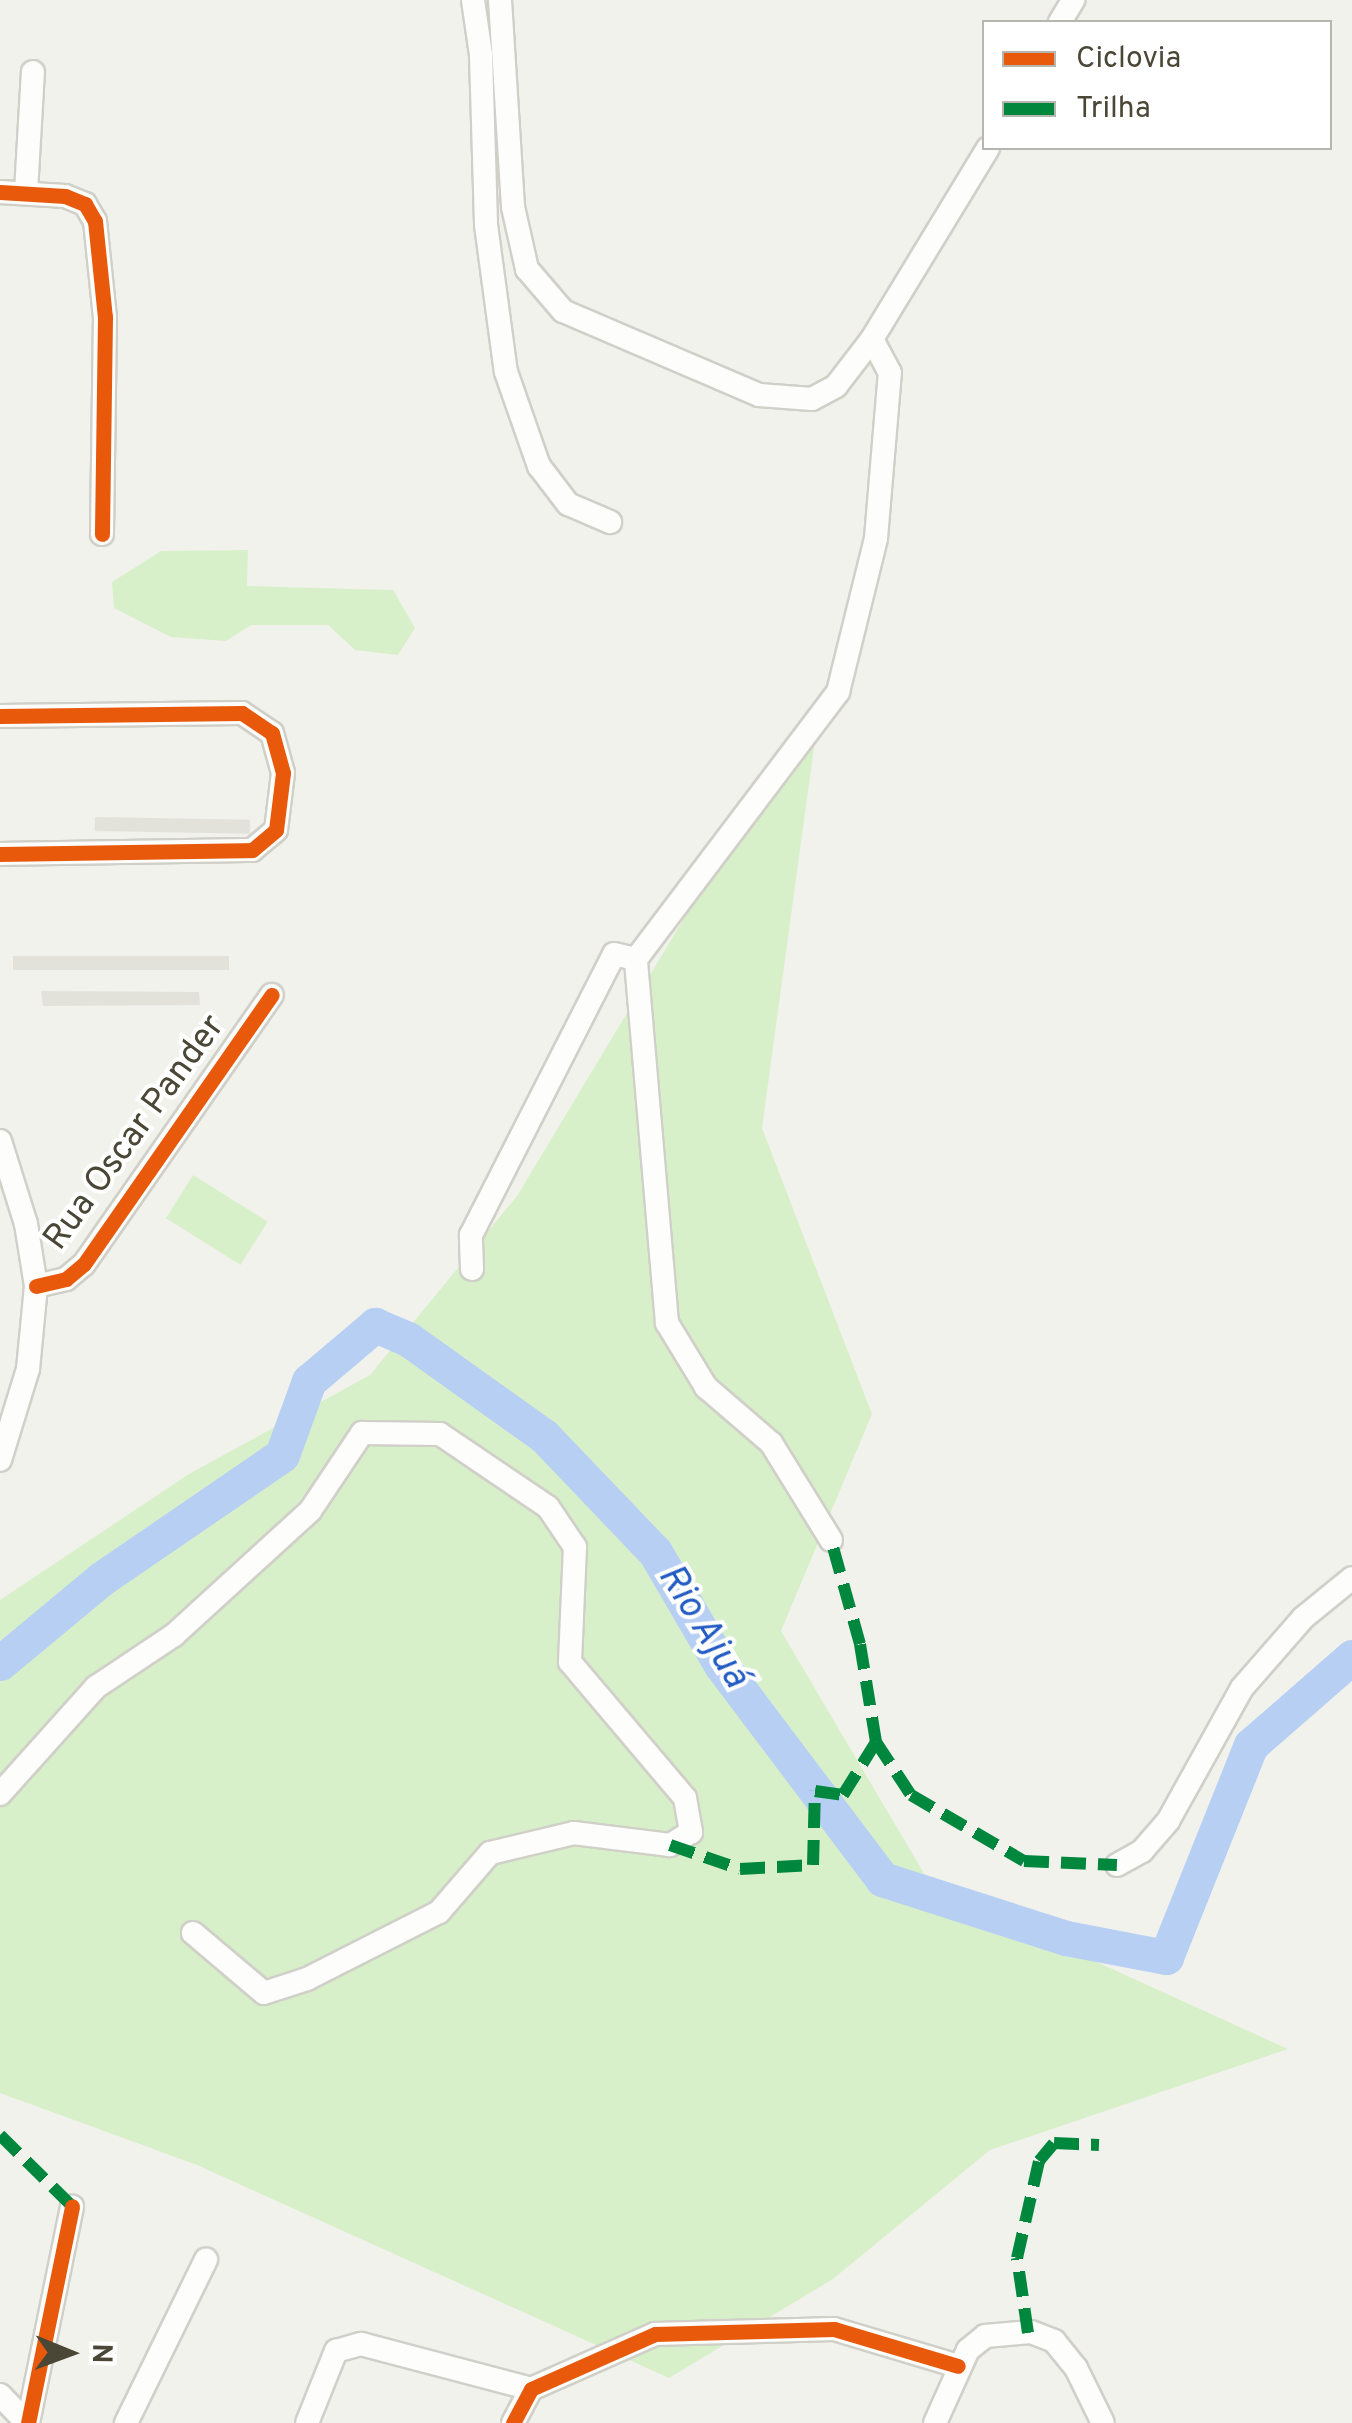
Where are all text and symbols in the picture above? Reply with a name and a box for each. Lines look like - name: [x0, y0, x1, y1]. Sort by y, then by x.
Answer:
- legend: [982, 20, 1332, 150]
- text: Ciclovia: [1076, 41, 1181, 78]
- text: Trilha: [1076, 91, 1151, 128]
- street label: Rua Oscar Pander: [35, 1007, 235, 1259]
- water label: Rio Ajuá: [646, 1556, 758, 1698]
- north arrow: [20, 2303, 120, 2403]
- text: N: [82, 2343, 118, 2364]

